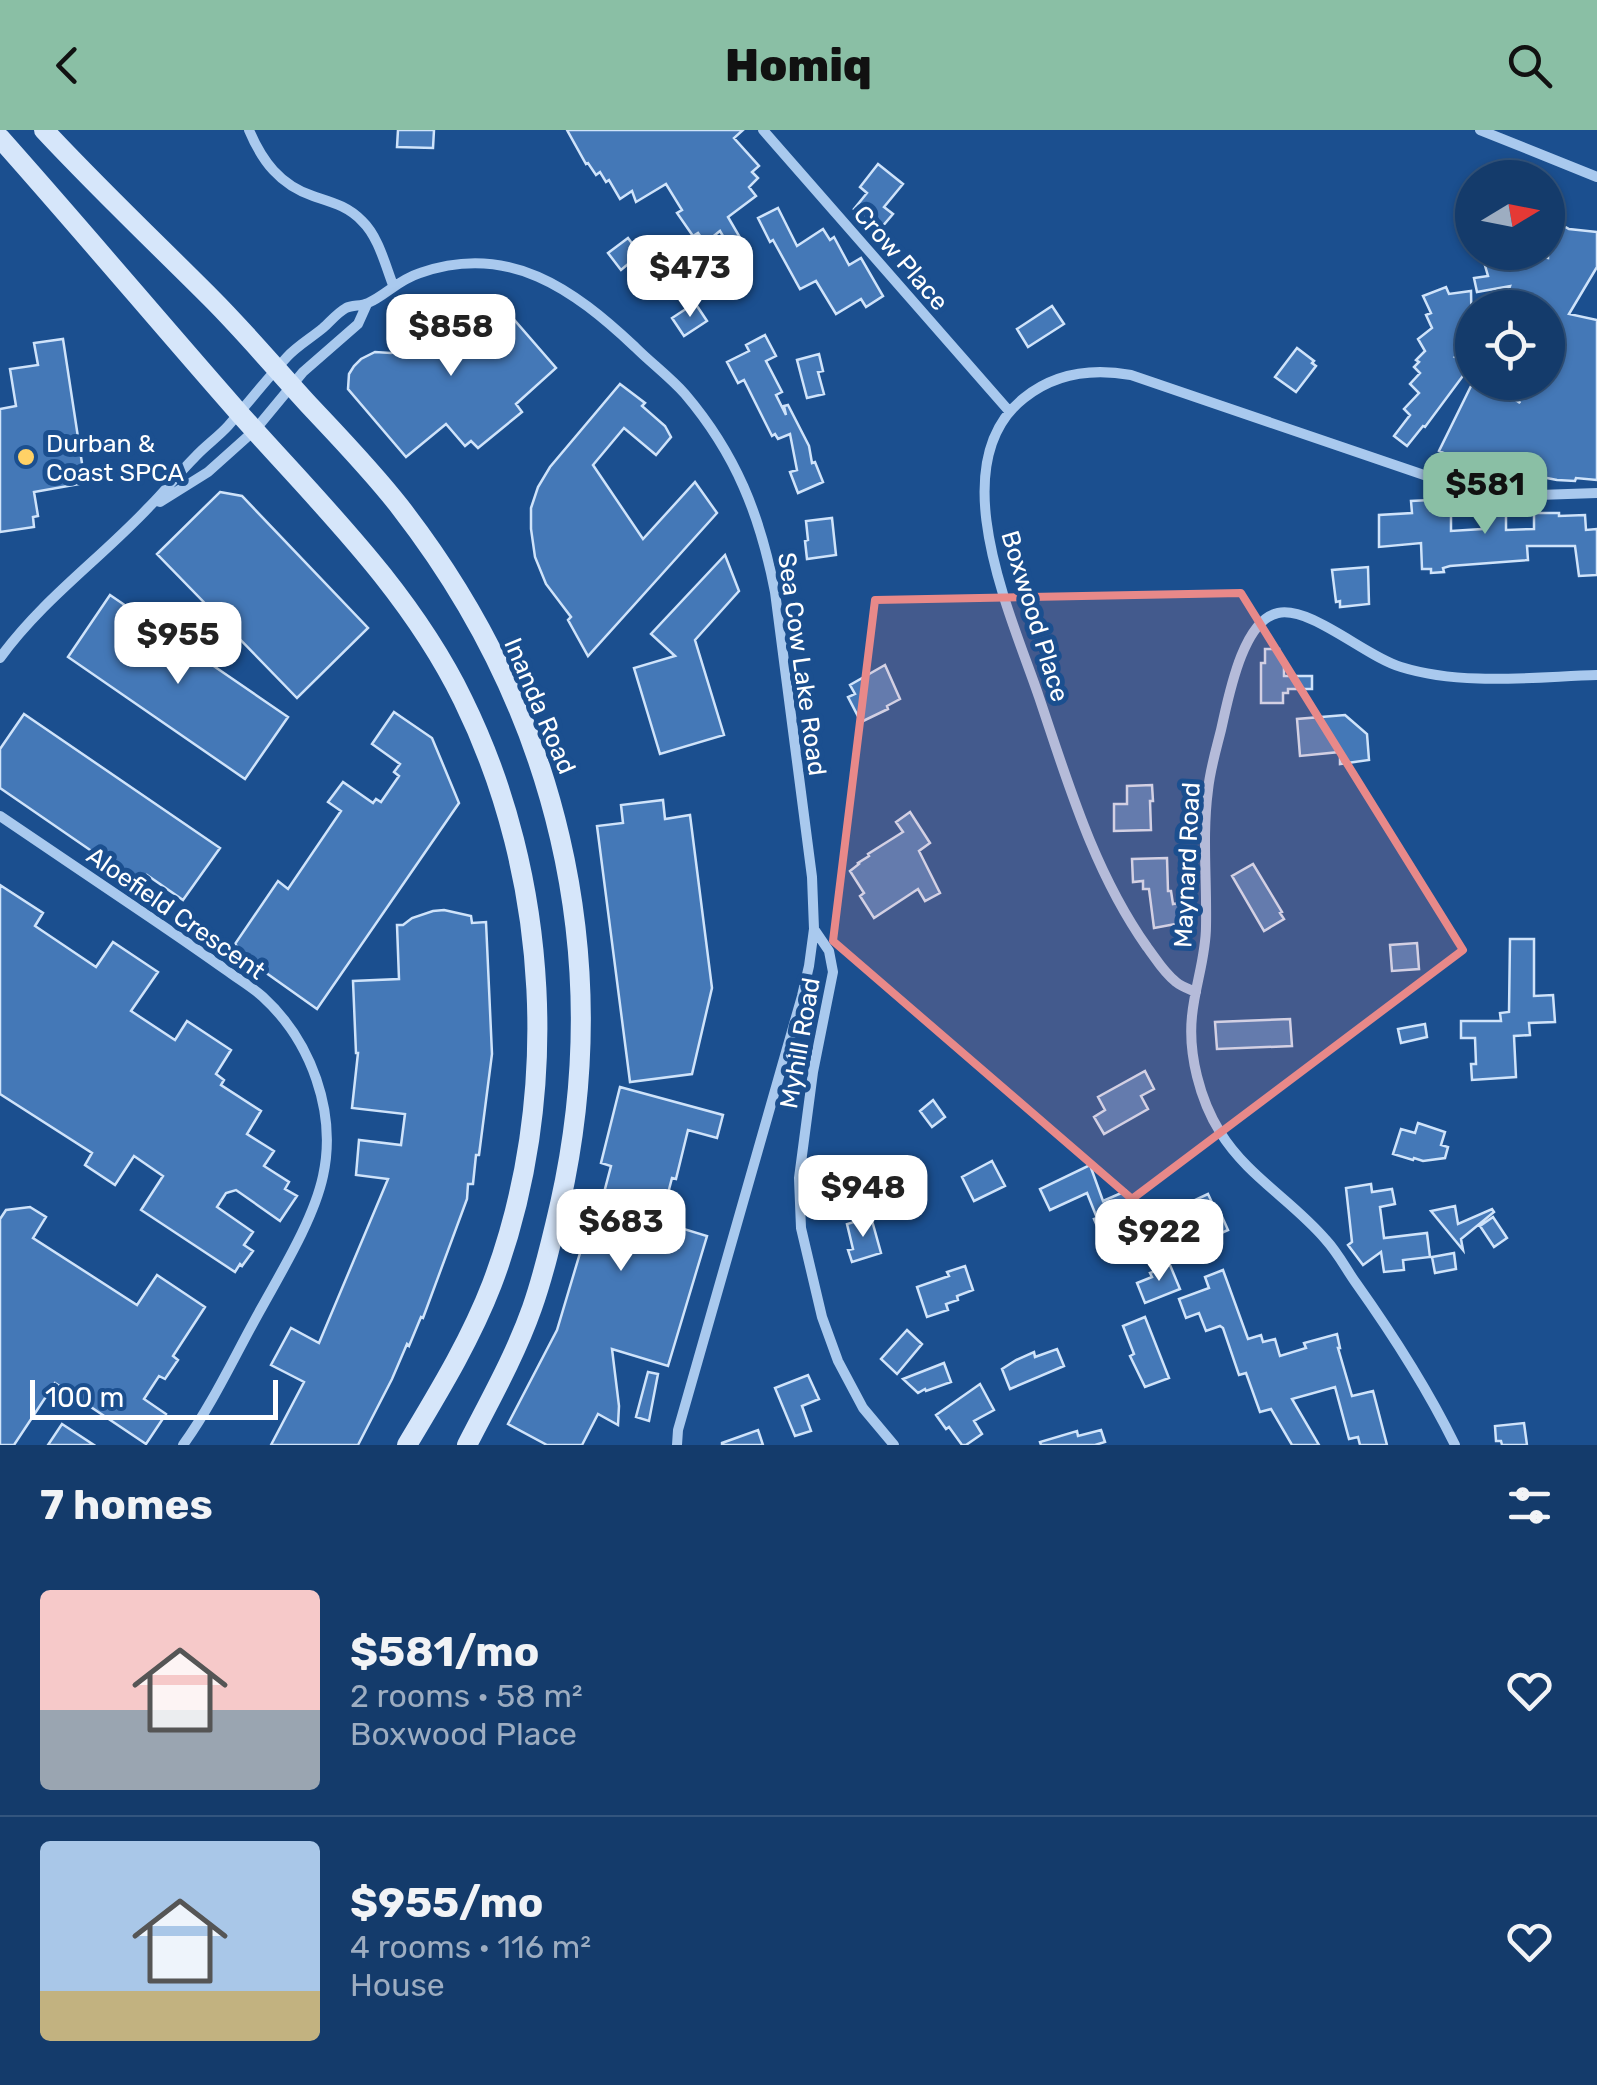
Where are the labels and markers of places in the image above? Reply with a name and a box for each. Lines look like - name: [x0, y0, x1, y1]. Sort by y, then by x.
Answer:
- pin: $473: [631, 235, 749, 320]
- pin: $858: [392, 294, 510, 379]
- place label: Durban & Coast SPCA: [46, 429, 185, 487]
- marker: Durban & Coast SPCA: [15, 446, 37, 468]
- pin: $581: [1426, 452, 1544, 537]
- pin: $955: [119, 602, 237, 687]
- pin: $948: [804, 1155, 922, 1240]
- pin: $683: [562, 1189, 680, 1274]
- pin: $922: [1100, 1199, 1218, 1284]

